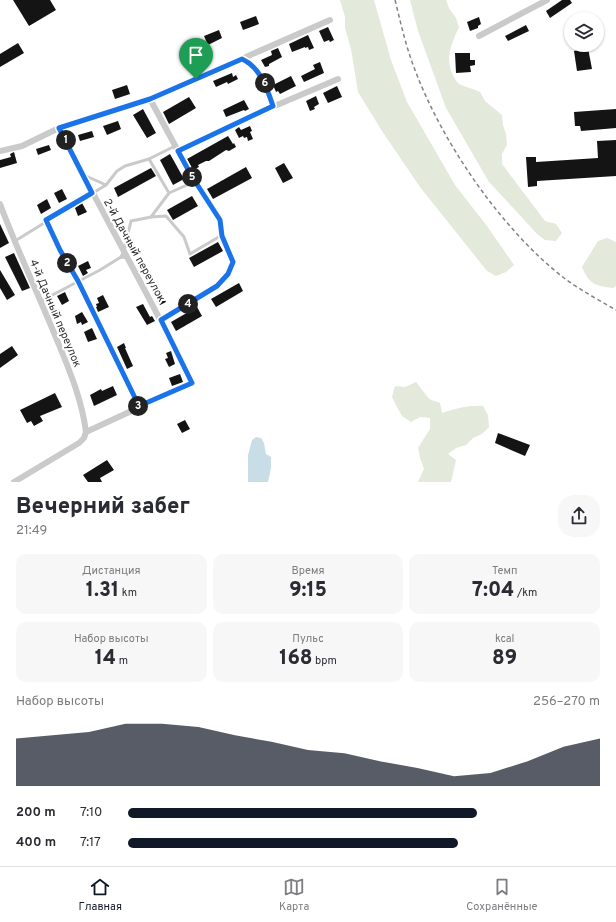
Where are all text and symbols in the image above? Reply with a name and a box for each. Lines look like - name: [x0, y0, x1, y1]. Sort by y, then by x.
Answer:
- map controls: [564, 12, 604, 52]
- button: layers: [564, 12, 604, 52]
- pin: [179, 38, 213, 79]
- icon: arrive: [185, 44, 207, 66]
- pin: 6: [255, 73, 275, 93]
- text: 6: [262, 76, 268, 90]
- pin: 1: [56, 130, 76, 150]
- text: 1: [64, 133, 68, 147]
- pin: 5: [182, 167, 202, 187]
- text: 5: [189, 170, 195, 184]
- street label: 2-й Дачный переулок: [100, 196, 168, 304]
- pin: 2: [57, 253, 77, 273]
- text: 2: [64, 256, 70, 270]
- street label: 4-й Дачный переулок: [26, 257, 84, 369]
- pin: 4: [178, 294, 198, 314]
- text: 4: [184, 297, 192, 311]
- pin: 3: [128, 396, 148, 416]
- text: 3: [135, 399, 141, 413]
- text: Вечерний забег: [16, 494, 190, 521]
- button: share: [558, 495, 600, 537]
- text: 21:49: [16, 523, 47, 539]
- text: Дистанция: [82, 564, 141, 578]
- text: Время: [291, 564, 325, 578]
- text: Темп: [492, 564, 517, 578]
- text: 1.31: [86, 578, 119, 604]
- text: 9:15: [289, 578, 327, 604]
- text: 7:04: [472, 578, 514, 604]
- text: km: [119, 586, 137, 600]
- text: /km: [514, 586, 537, 600]
- text: Набор высоты: [74, 632, 149, 646]
- text: Пульс: [292, 632, 324, 646]
- text: kcal: [495, 632, 514, 646]
- text: 14: [95, 646, 116, 672]
- text: 168: [279, 646, 313, 672]
- text: 89: [492, 646, 517, 672]
- text: m: [116, 654, 128, 668]
- text: bpm: [313, 654, 337, 668]
- text: Набор высоты: [16, 694, 104, 710]
- text: 256–270 m: [533, 694, 600, 710]
- text: 200 m: [16, 805, 56, 821]
- text: 7:10: [80, 805, 102, 821]
- text: 400 m: [16, 835, 56, 851]
- text: 7:17: [80, 835, 101, 851]
- tab: Главная: [78, 876, 122, 914]
- tab: Карта: [279, 876, 309, 914]
- tab: Сохранённые: [466, 876, 538, 914]

